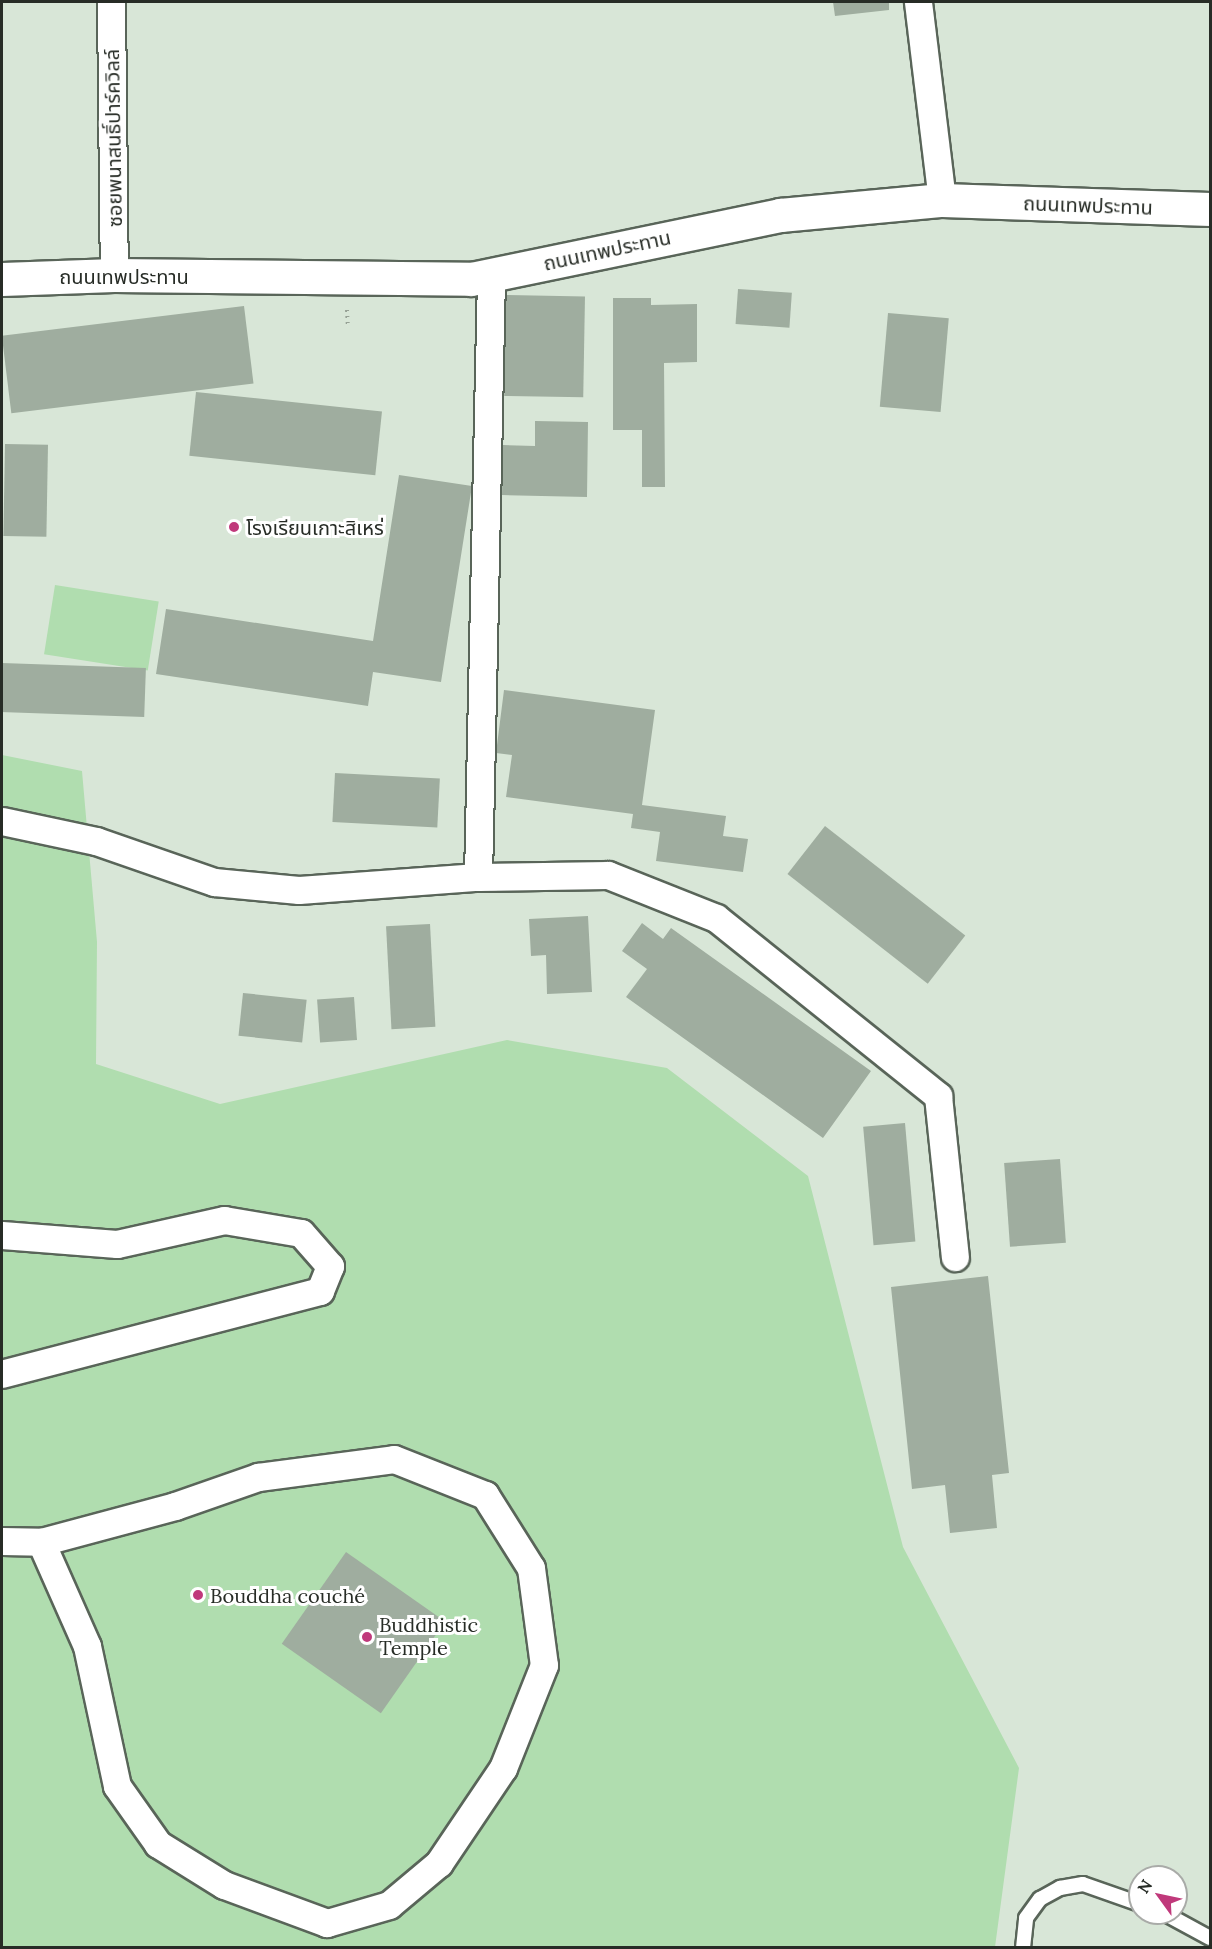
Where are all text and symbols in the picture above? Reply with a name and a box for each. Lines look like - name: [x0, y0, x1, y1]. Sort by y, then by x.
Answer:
- street label: ซอยพนาสนธิ์ปาร์ควิลล์: [99, 49, 127, 227]
- street label: ถนนเทพประทาน: [1023, 191, 1153, 219]
- street label: ถนนเทพประทาน: [541, 225, 673, 275]
- street label: ถนนเทพประทาน: [59, 264, 189, 288]
- place label: โรงเรียนเกาะสิเหร่: [246, 515, 384, 539]
- marker: โรงเรียนเกาะสิเหร่: [227, 520, 241, 534]
- place label: Bouddha couché: [210, 1583, 365, 1607]
- marker: Bouddha couché: [191, 1588, 205, 1602]
- place label: Buddhistic Temple: [379, 1613, 478, 1660]
- marker: Buddhistic Temple: [360, 1630, 374, 1644]
- north arrow: [1128, 1865, 1188, 1925]
- text: N: [1133, 1876, 1156, 1897]

